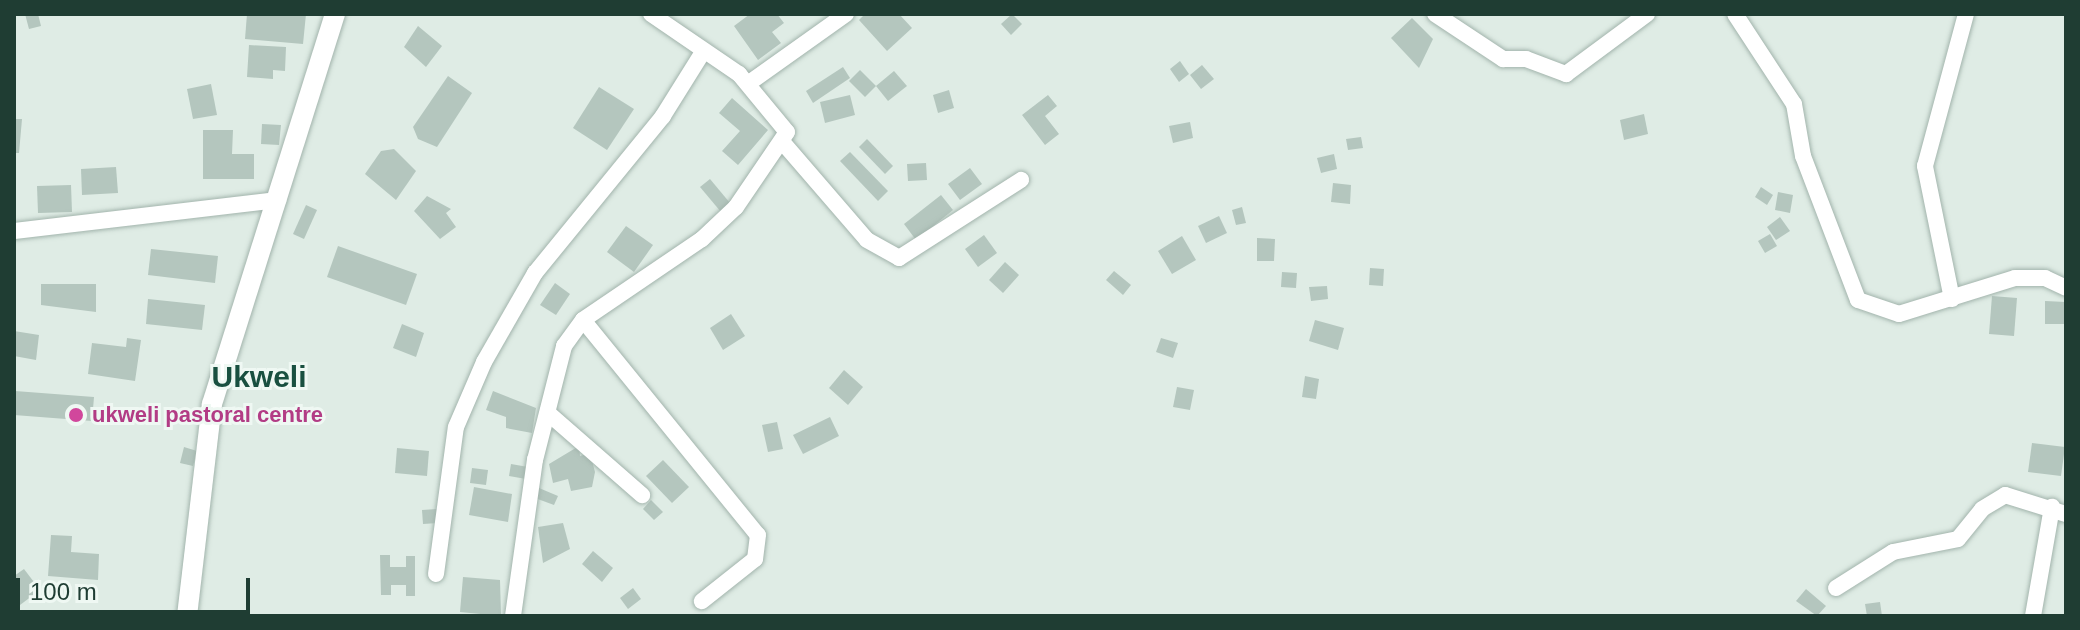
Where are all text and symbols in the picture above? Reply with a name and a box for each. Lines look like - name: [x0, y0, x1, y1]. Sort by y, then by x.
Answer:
- district label: Ukweli: [211, 359, 307, 395]
- place label: ukweli pastoral centre: [92, 402, 323, 428]
- marker: ukweli pastoral centre: [67, 406, 85, 424]
- scale bar: [20, 562, 254, 612]
- text: 100 m: [30, 578, 97, 605]

